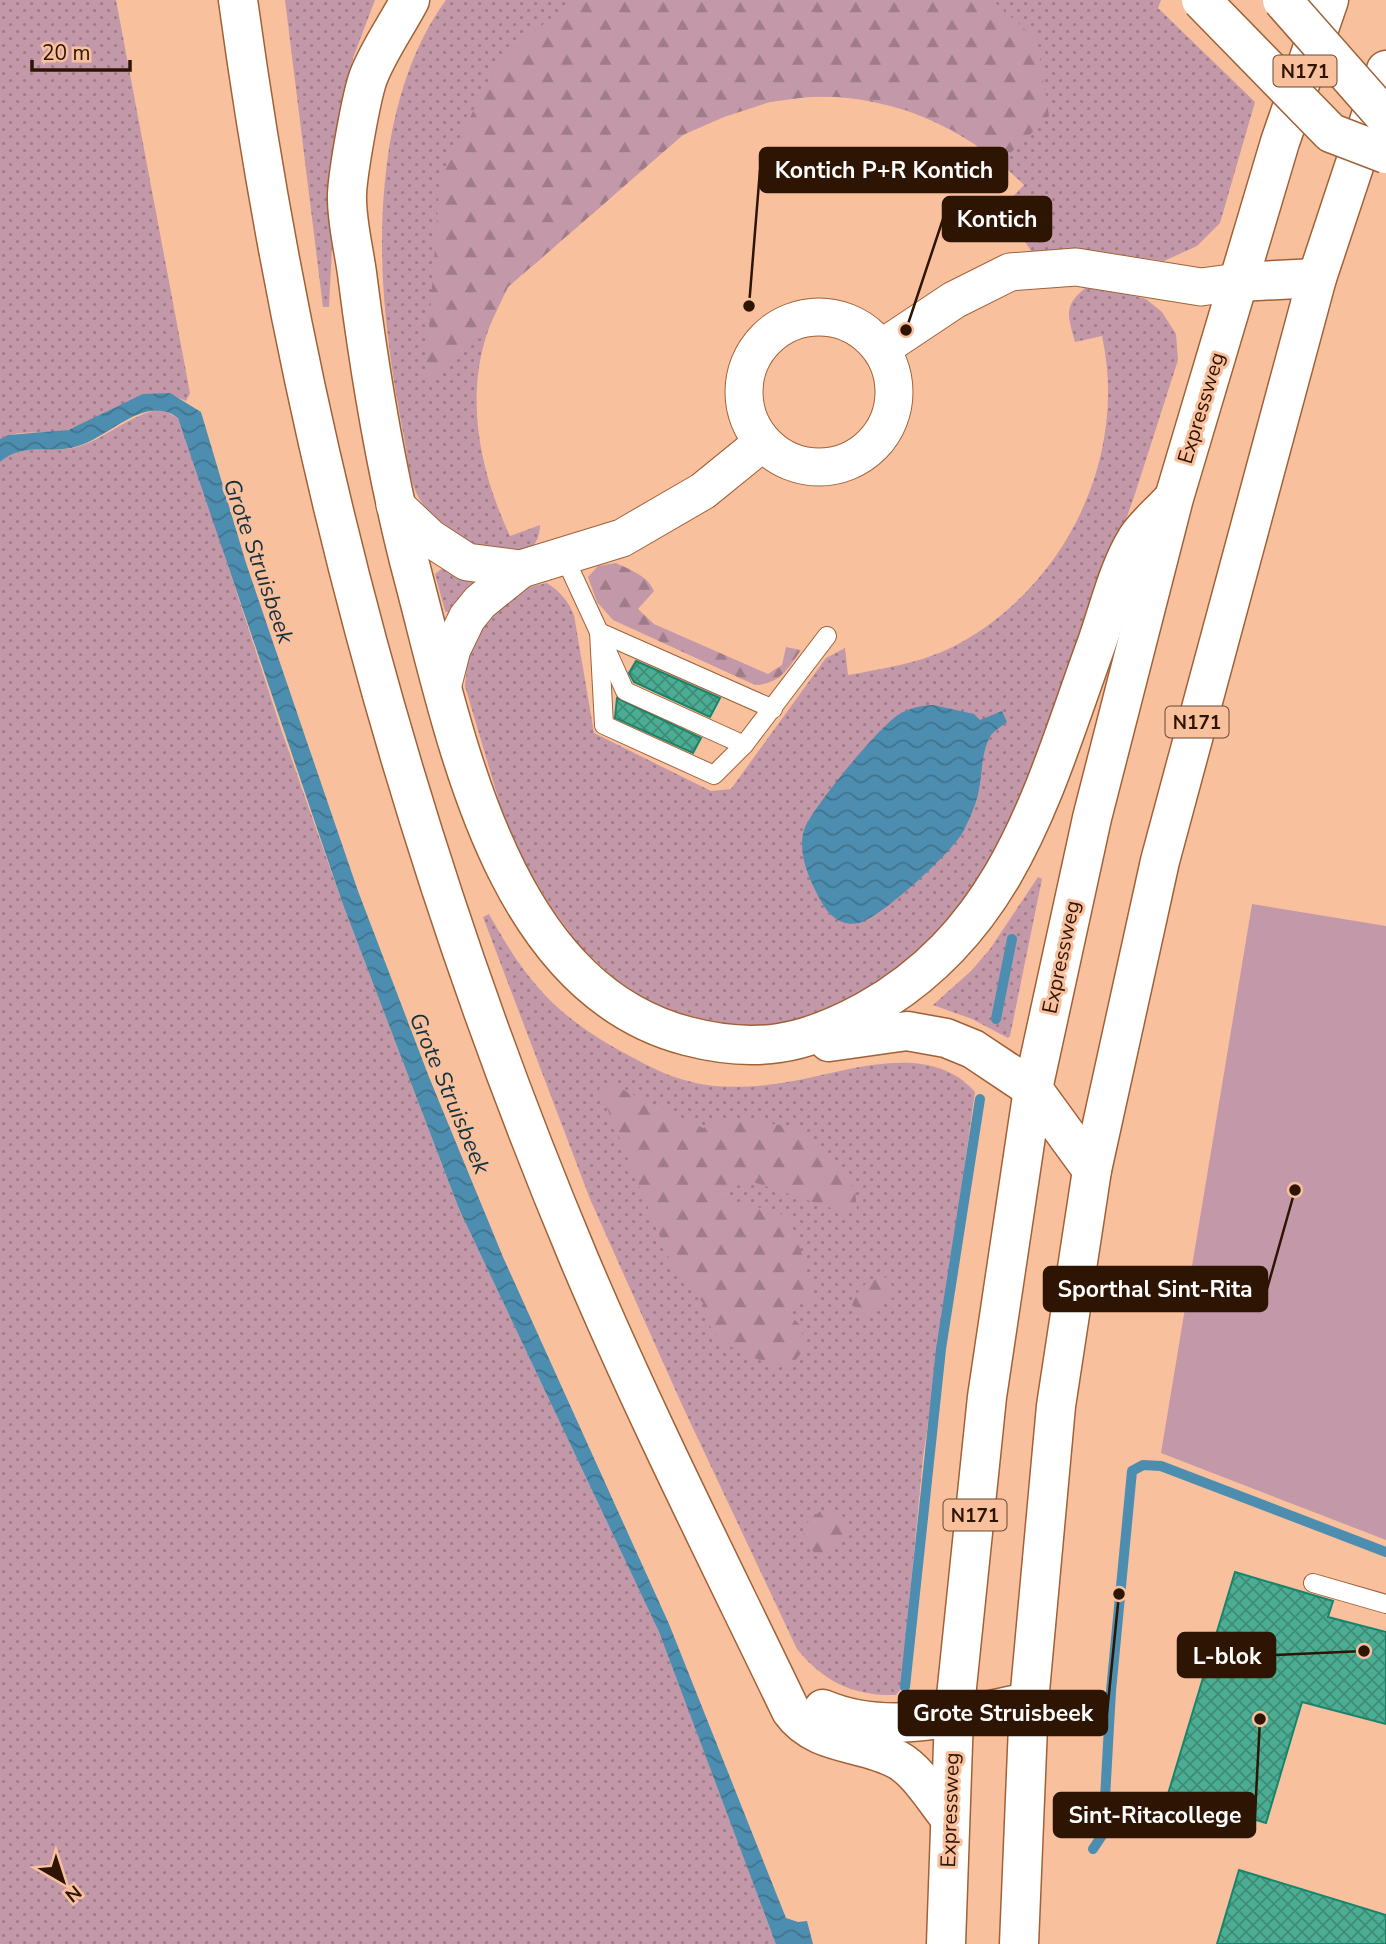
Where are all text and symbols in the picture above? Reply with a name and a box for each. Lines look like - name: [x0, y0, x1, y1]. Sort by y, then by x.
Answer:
- scale bar: [32, 28, 130, 72]
- text: 20 m: [42, 39, 91, 67]
- road number: N171: [1274, 55, 1336, 86]
- callout: Kontich P+R Kontich: [760, 148, 1007, 192]
- text: Kontich P+R Kontich: [775, 155, 993, 186]
- callout: Kontich: [943, 197, 1051, 241]
- text: Kontich: [957, 204, 1037, 235]
- street label: Expressweg: [1171, 349, 1231, 467]
- water label: Grote Struisbeek: [216, 475, 301, 648]
- road number: N171: [1166, 706, 1228, 737]
- street label: Expressweg: [1035, 898, 1087, 1016]
- water label: Grote Struisbeek: [402, 1008, 498, 1179]
- callout: Sporthal Sint-Rita: [1044, 1267, 1267, 1311]
- text: Sporthal Sint-Rita: [1057, 1274, 1253, 1305]
- road number: N171: [944, 1499, 1006, 1530]
- callout: L-blok: [1178, 1633, 1275, 1677]
- text: L-blok: [1193, 1641, 1262, 1672]
- callout: Grote Struisbeek: [899, 1691, 1107, 1735]
- text: Grote Struisbeek: [913, 1698, 1094, 1729]
- street label: Expressweg: [934, 1752, 966, 1868]
- callout: Sint-Ritacollege: [1054, 1793, 1255, 1837]
- text: Sint-Ritacollege: [1069, 1800, 1241, 1831]
- north arrow: [28, 1846, 98, 1916]
- text: N: [59, 1879, 87, 1908]

